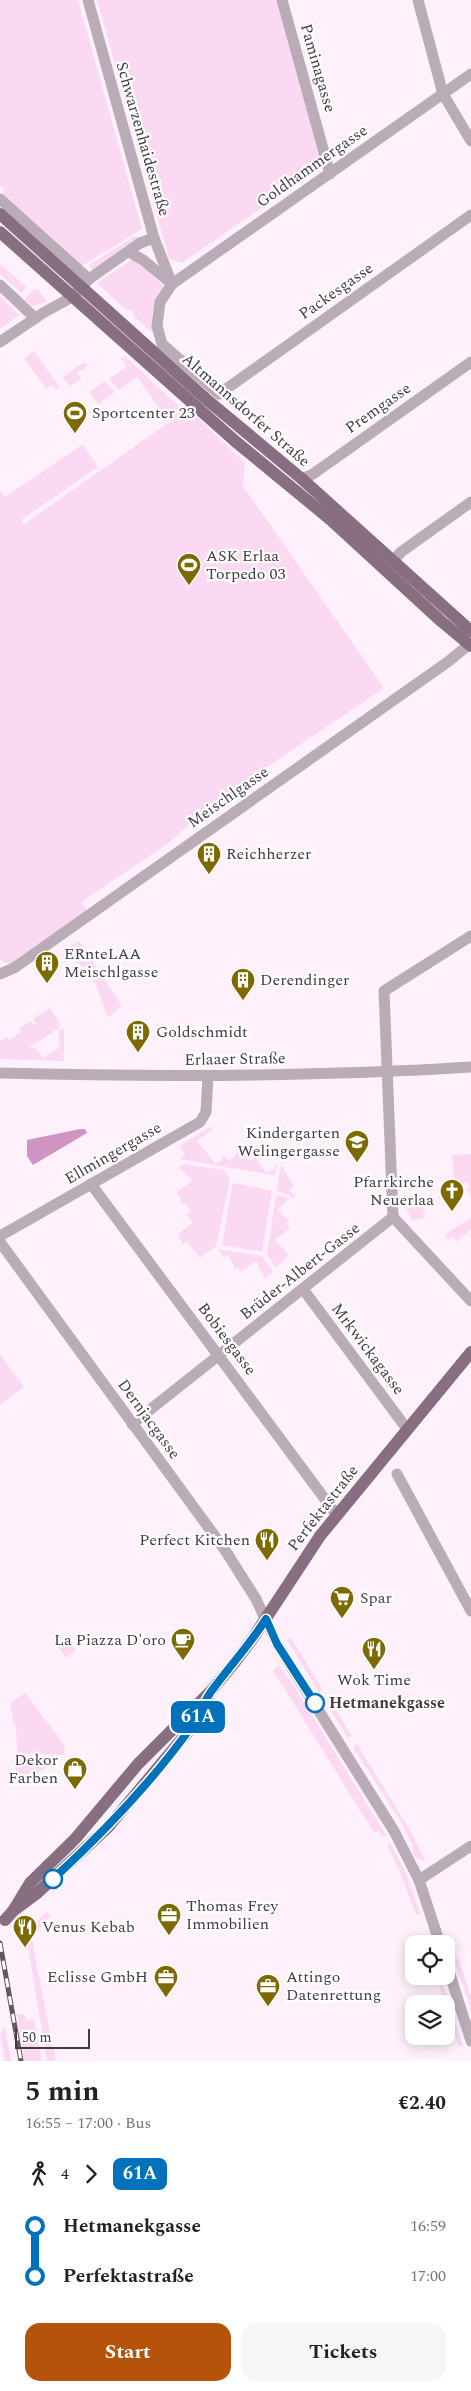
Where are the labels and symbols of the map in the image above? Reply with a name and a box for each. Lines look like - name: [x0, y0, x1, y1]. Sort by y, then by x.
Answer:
- street label: Paminagasse: [294, 21, 342, 115]
- street label: Schwarzenhaidestraße: [109, 59, 177, 219]
- street label: Goldhammergasse: [251, 119, 373, 213]
- street label: Packesgasse: [294, 256, 378, 326]
- street label: Altmannsdorfer Straße: [177, 347, 315, 473]
- street label: Premgasse: [340, 376, 416, 440]
- sports icon: Sportcenter 23: [62, 400, 88, 434]
- place label: Sportcenter 23: [92, 401, 195, 425]
- place label: ASK Erlaa Torpedo 03: [206, 544, 285, 586]
- sports icon: ASK Erlaa Torpedo 03: [176, 552, 202, 586]
- street label: Meischlgasse: [182, 760, 274, 834]
- building icon: Reichherzer: [196, 841, 222, 875]
- place label: Reichherzer: [226, 842, 311, 866]
- place label: ERnteLAA Meischlgasse: [64, 942, 159, 984]
- building icon: ERnteLAA Meischlgasse: [34, 950, 60, 984]
- building icon: Derendinger: [230, 967, 256, 1001]
- place label: Derendinger: [260, 968, 349, 992]
- building icon: Goldschmidt: [125, 1019, 151, 1053]
- place label: Goldschmidt: [156, 1020, 248, 1044]
- street label: Erlaaer Straße: [184, 1046, 286, 1072]
- street label: Ellmingergasse: [60, 1116, 166, 1190]
- place label: Kindergarten Welingergasse: [237, 1121, 340, 1163]
- school or university icon: Kindergarten Welingergasse: [344, 1129, 370, 1163]
- place label: Pfarrkirche Neuerlaa: [353, 1170, 434, 1212]
- church icon: Pfarrkirche Neuerlaa: [439, 1178, 465, 1212]
- street label: Brüder-Albert-Gasse: [235, 1216, 365, 1326]
- street label: Bobiesgasse: [192, 1298, 262, 1380]
- street label: Mrkwickagasse: [325, 1298, 411, 1400]
- street label: Dernjacgasse: [112, 1374, 186, 1464]
- street label: Perfektastraße: [282, 1460, 364, 1556]
- restaurant icon: Perfect Kitchen: [254, 1527, 280, 1561]
- place label: Perfect Kitchen: [139, 1528, 250, 1552]
- supermarket icon: Spar: [329, 1585, 355, 1619]
- place label: Spar: [360, 1586, 392, 1610]
- cafe icon: La Piazza D'oro: [170, 1627, 196, 1661]
- place label: La Piazza D'oro: [54, 1628, 166, 1652]
- restaurant icon: Wok Time: [361, 1636, 387, 1670]
- place label: Wok Time: [337, 1668, 411, 1692]
- place label: Hetmanekgasse: [329, 1691, 445, 1715]
- marker: Hetmanekgasse: [305, 1693, 325, 1713]
- line badge: 61A: [169, 1701, 227, 1733]
- place label: Dekor Farben: [8, 1748, 58, 1790]
- shop icon: Dekor Farben: [62, 1756, 88, 1790]
- unlabelled marker: [43, 1869, 63, 1889]
- place label: Thomas Frey Immobilien: [186, 1894, 280, 1936]
- office icon: Thomas Frey Immobilien: [156, 1902, 182, 1936]
- restaurant icon: Venus Kebab: [12, 1914, 38, 1948]
- place label: Venus Kebab: [42, 1915, 135, 1939]
- office icon: Eclisse GmbH: [153, 1964, 179, 1998]
- place label: Eclisse GmbH: [47, 1965, 148, 1989]
- place label: Attingo Datenrettung: [286, 1965, 381, 2007]
- office icon: Attingo Datenrettung: [255, 1973, 281, 2007]
- scale bar: [15, 2026, 90, 2049]

